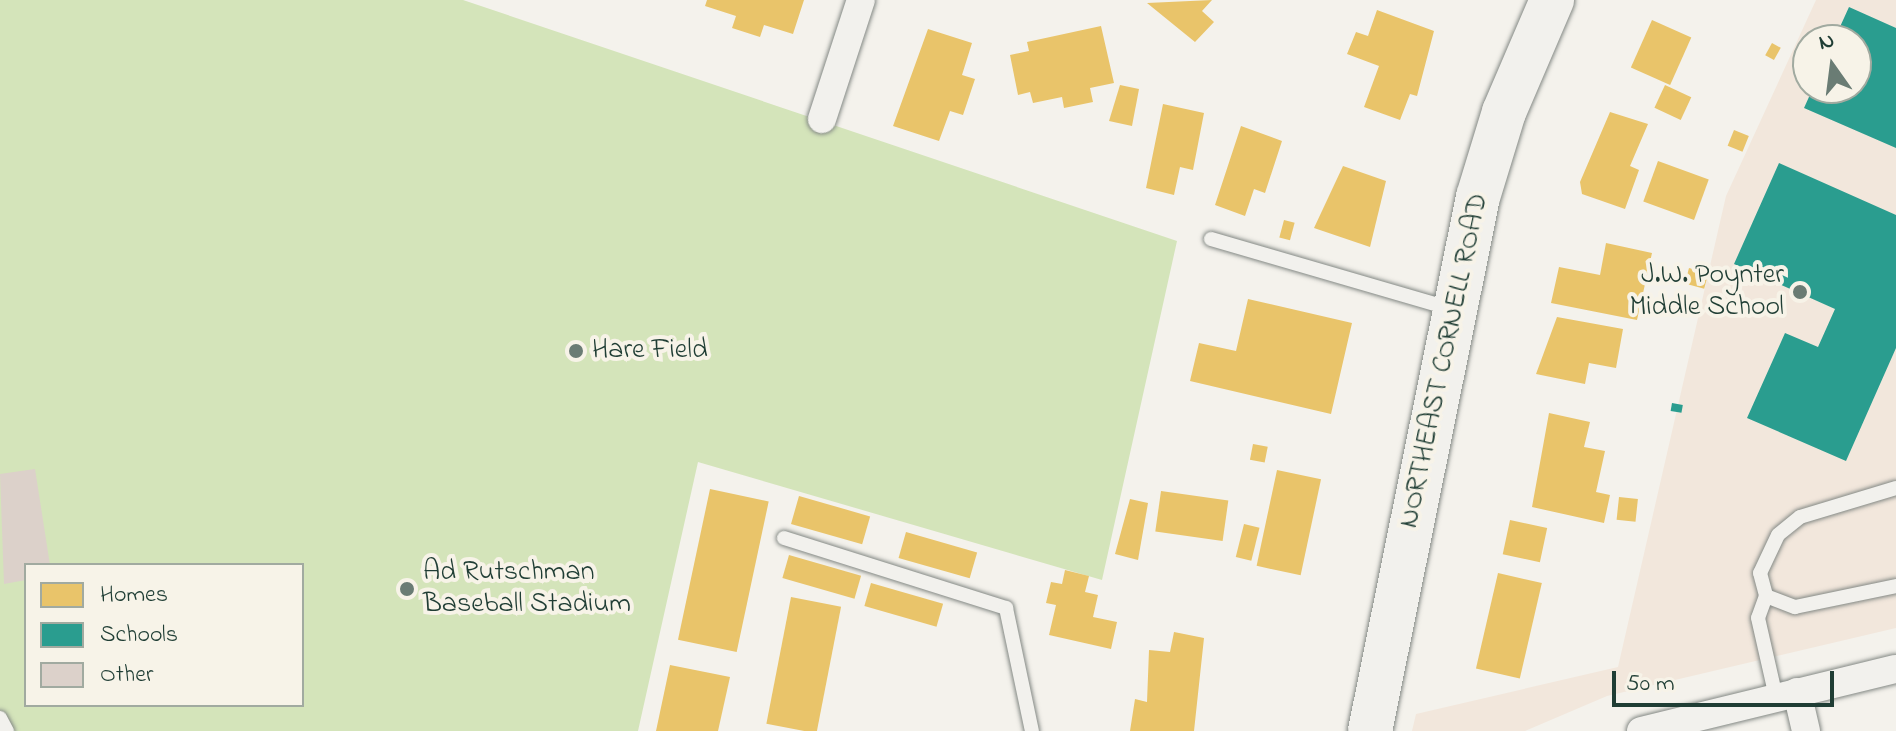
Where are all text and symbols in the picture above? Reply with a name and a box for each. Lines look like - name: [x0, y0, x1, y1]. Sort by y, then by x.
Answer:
- north arrow: [1792, 24, 1872, 104]
- text: N: [1816, 25, 1838, 60]
- street label: NORTHEAST CORNELL ROAD: [1393, 191, 1497, 531]
- place label: J.W. Poynter Middle School: [1630, 259, 1784, 325]
- marker: J.W. Poynter Middle School: [1791, 283, 1809, 301]
- place label: Hare Field: [592, 334, 708, 368]
- marker: Hare Field: [567, 342, 585, 360]
- place label: Ad Rutschman Baseball Stadium: [423, 556, 631, 622]
- legend: [24, 563, 304, 707]
- text: Homes: [100, 578, 168, 613]
- marker: Ad Rutschman Baseball Stadium: [398, 580, 416, 598]
- text: Schools: [100, 618, 178, 653]
- scale bar: [1616, 655, 1838, 705]
- text: Other: [100, 658, 153, 693]
- text: 50 m: [1626, 667, 1675, 702]

